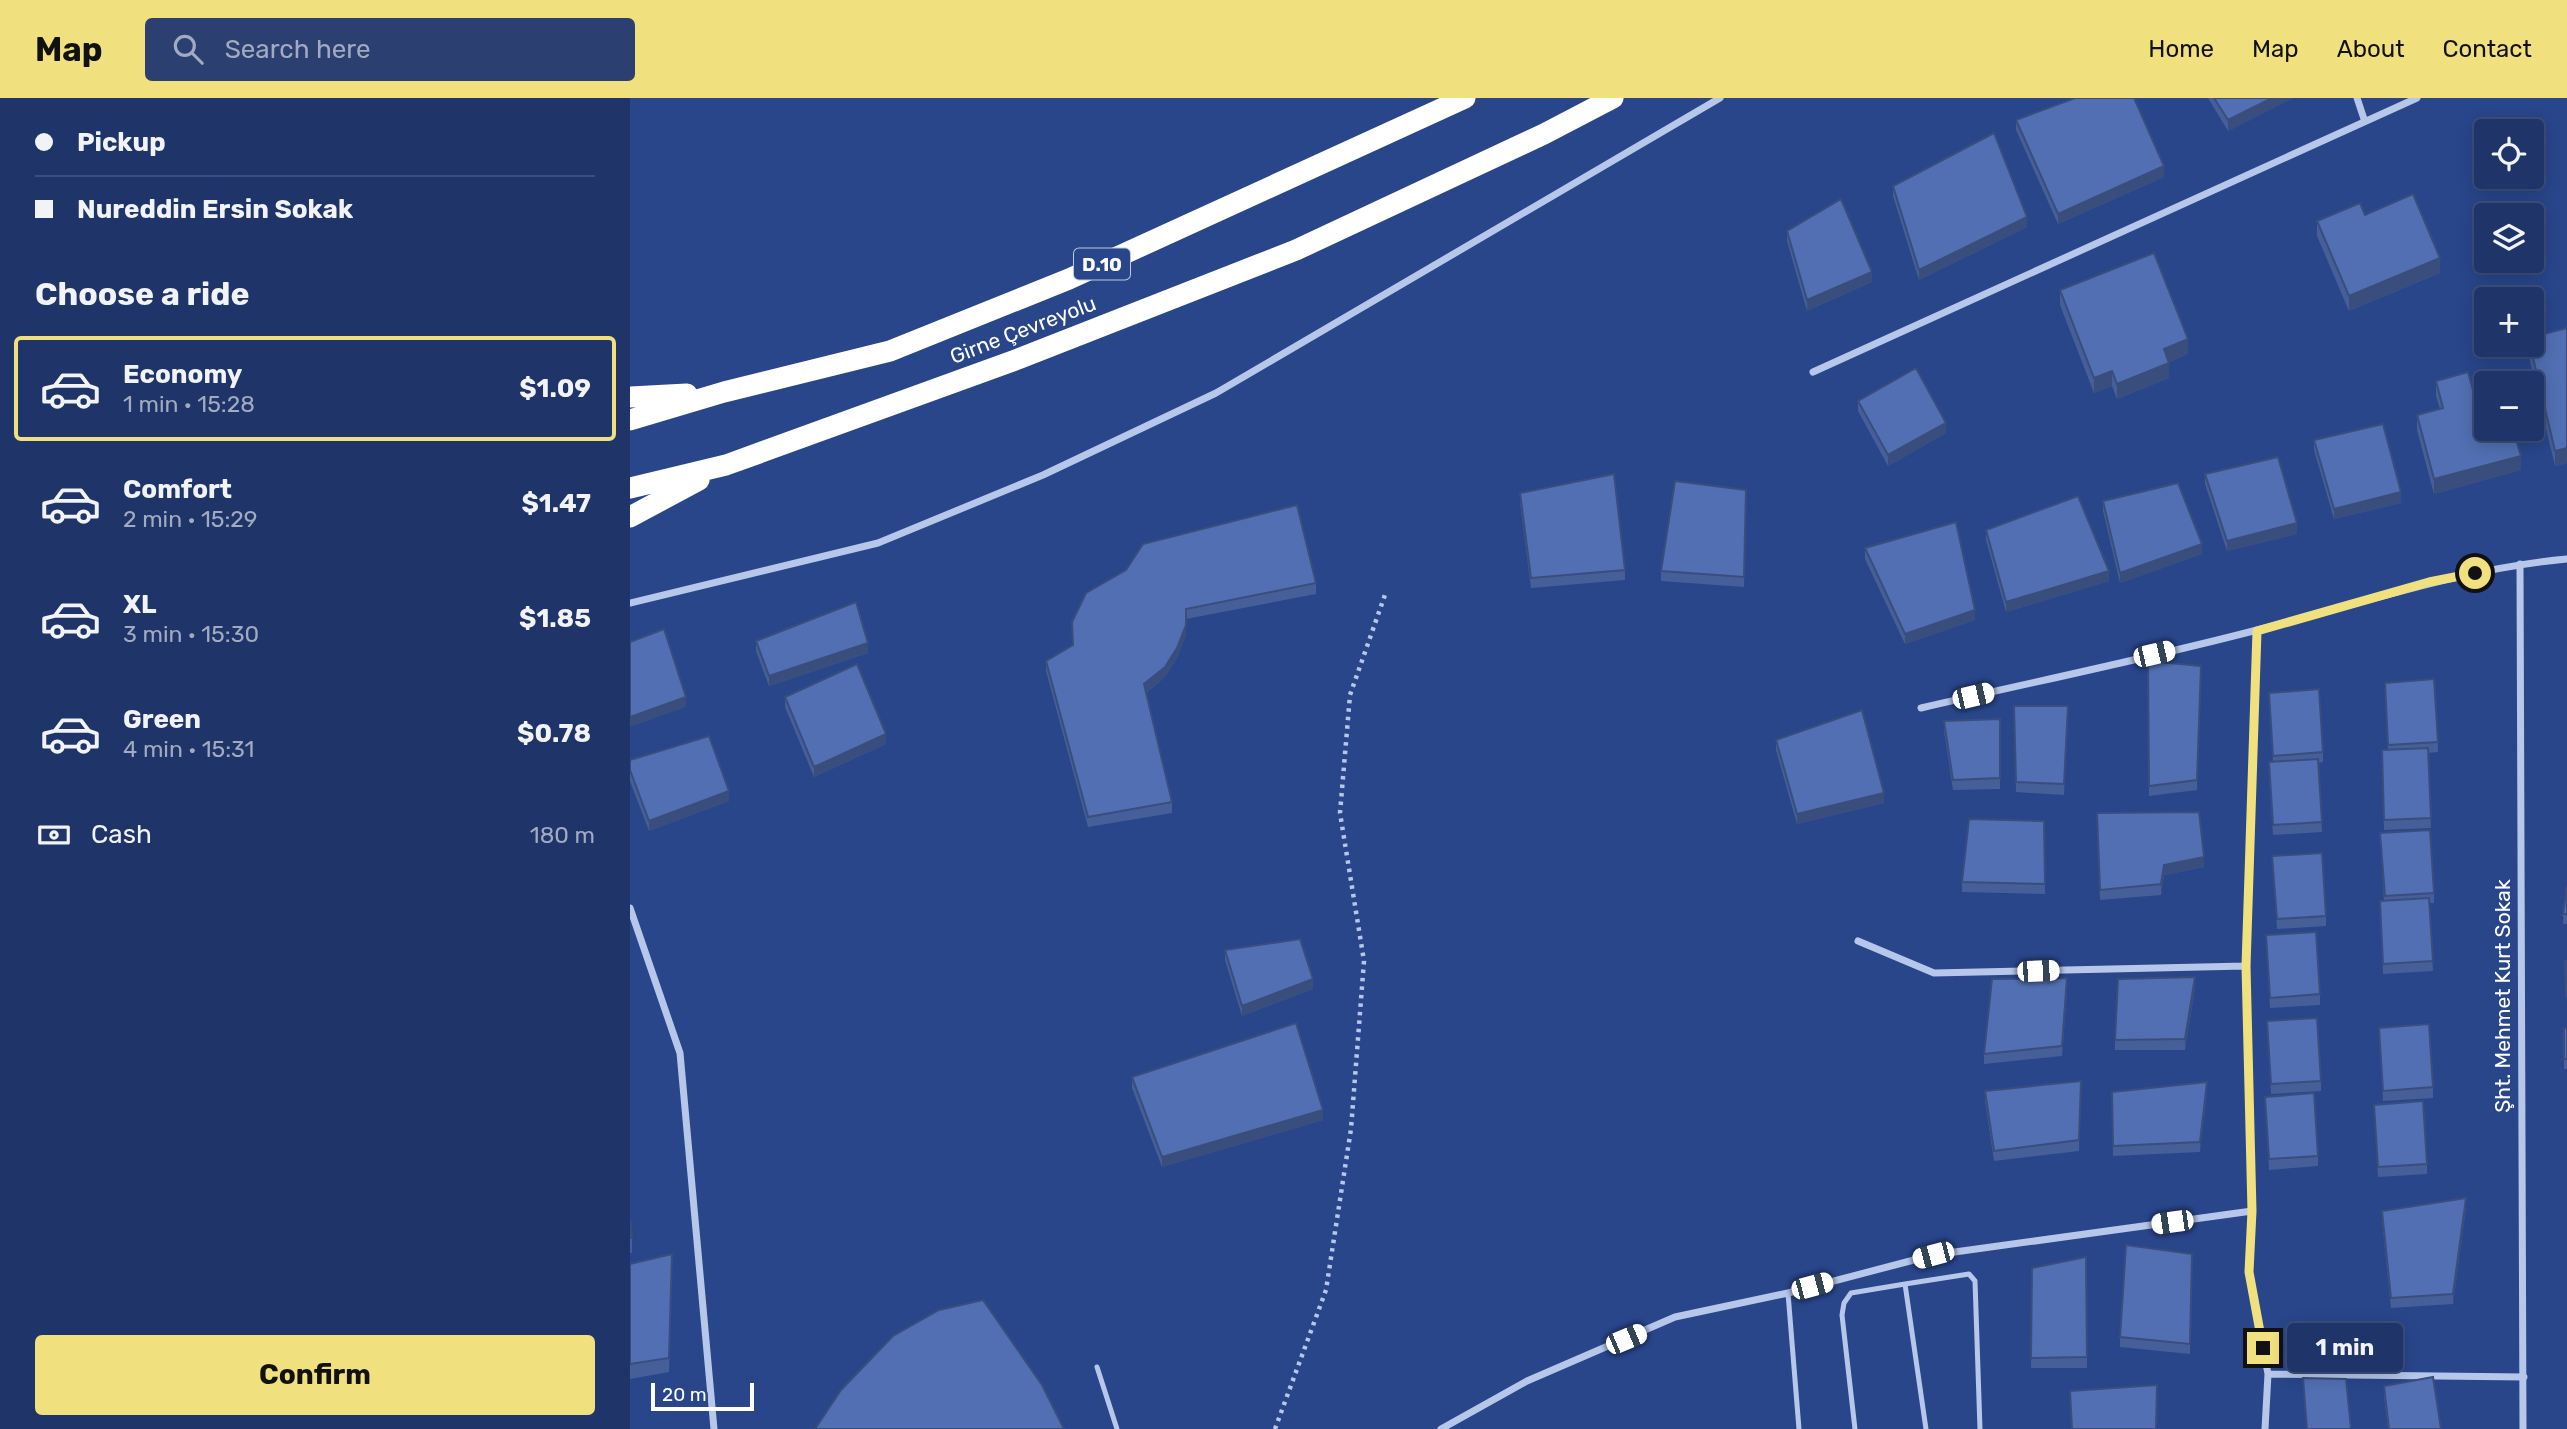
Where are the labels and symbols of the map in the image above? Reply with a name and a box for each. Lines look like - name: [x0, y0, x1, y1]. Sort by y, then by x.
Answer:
- road number: D.10: [1074, 248, 1130, 280]
- street label: Girne Çevreyolu: [946, 290, 1099, 369]
- route start: [2459, 557, 2491, 589]
- car: [2132, 639, 2177, 669]
- car: [1951, 681, 1996, 711]
- street label: Şht. Mehmet Kurt Sokak: [2490, 879, 2515, 1113]
- car: [2017, 960, 2060, 982]
- car: [2150, 1209, 2195, 1235]
- car: [1910, 1239, 1957, 1271]
- car: [1789, 1270, 1836, 1302]
- car: [1603, 1321, 1650, 1357]
- callout: 1 min: [2288, 1324, 2403, 1372]
- route end: [2247, 1332, 2279, 1364]
- scale bar: [651, 1380, 754, 1412]

